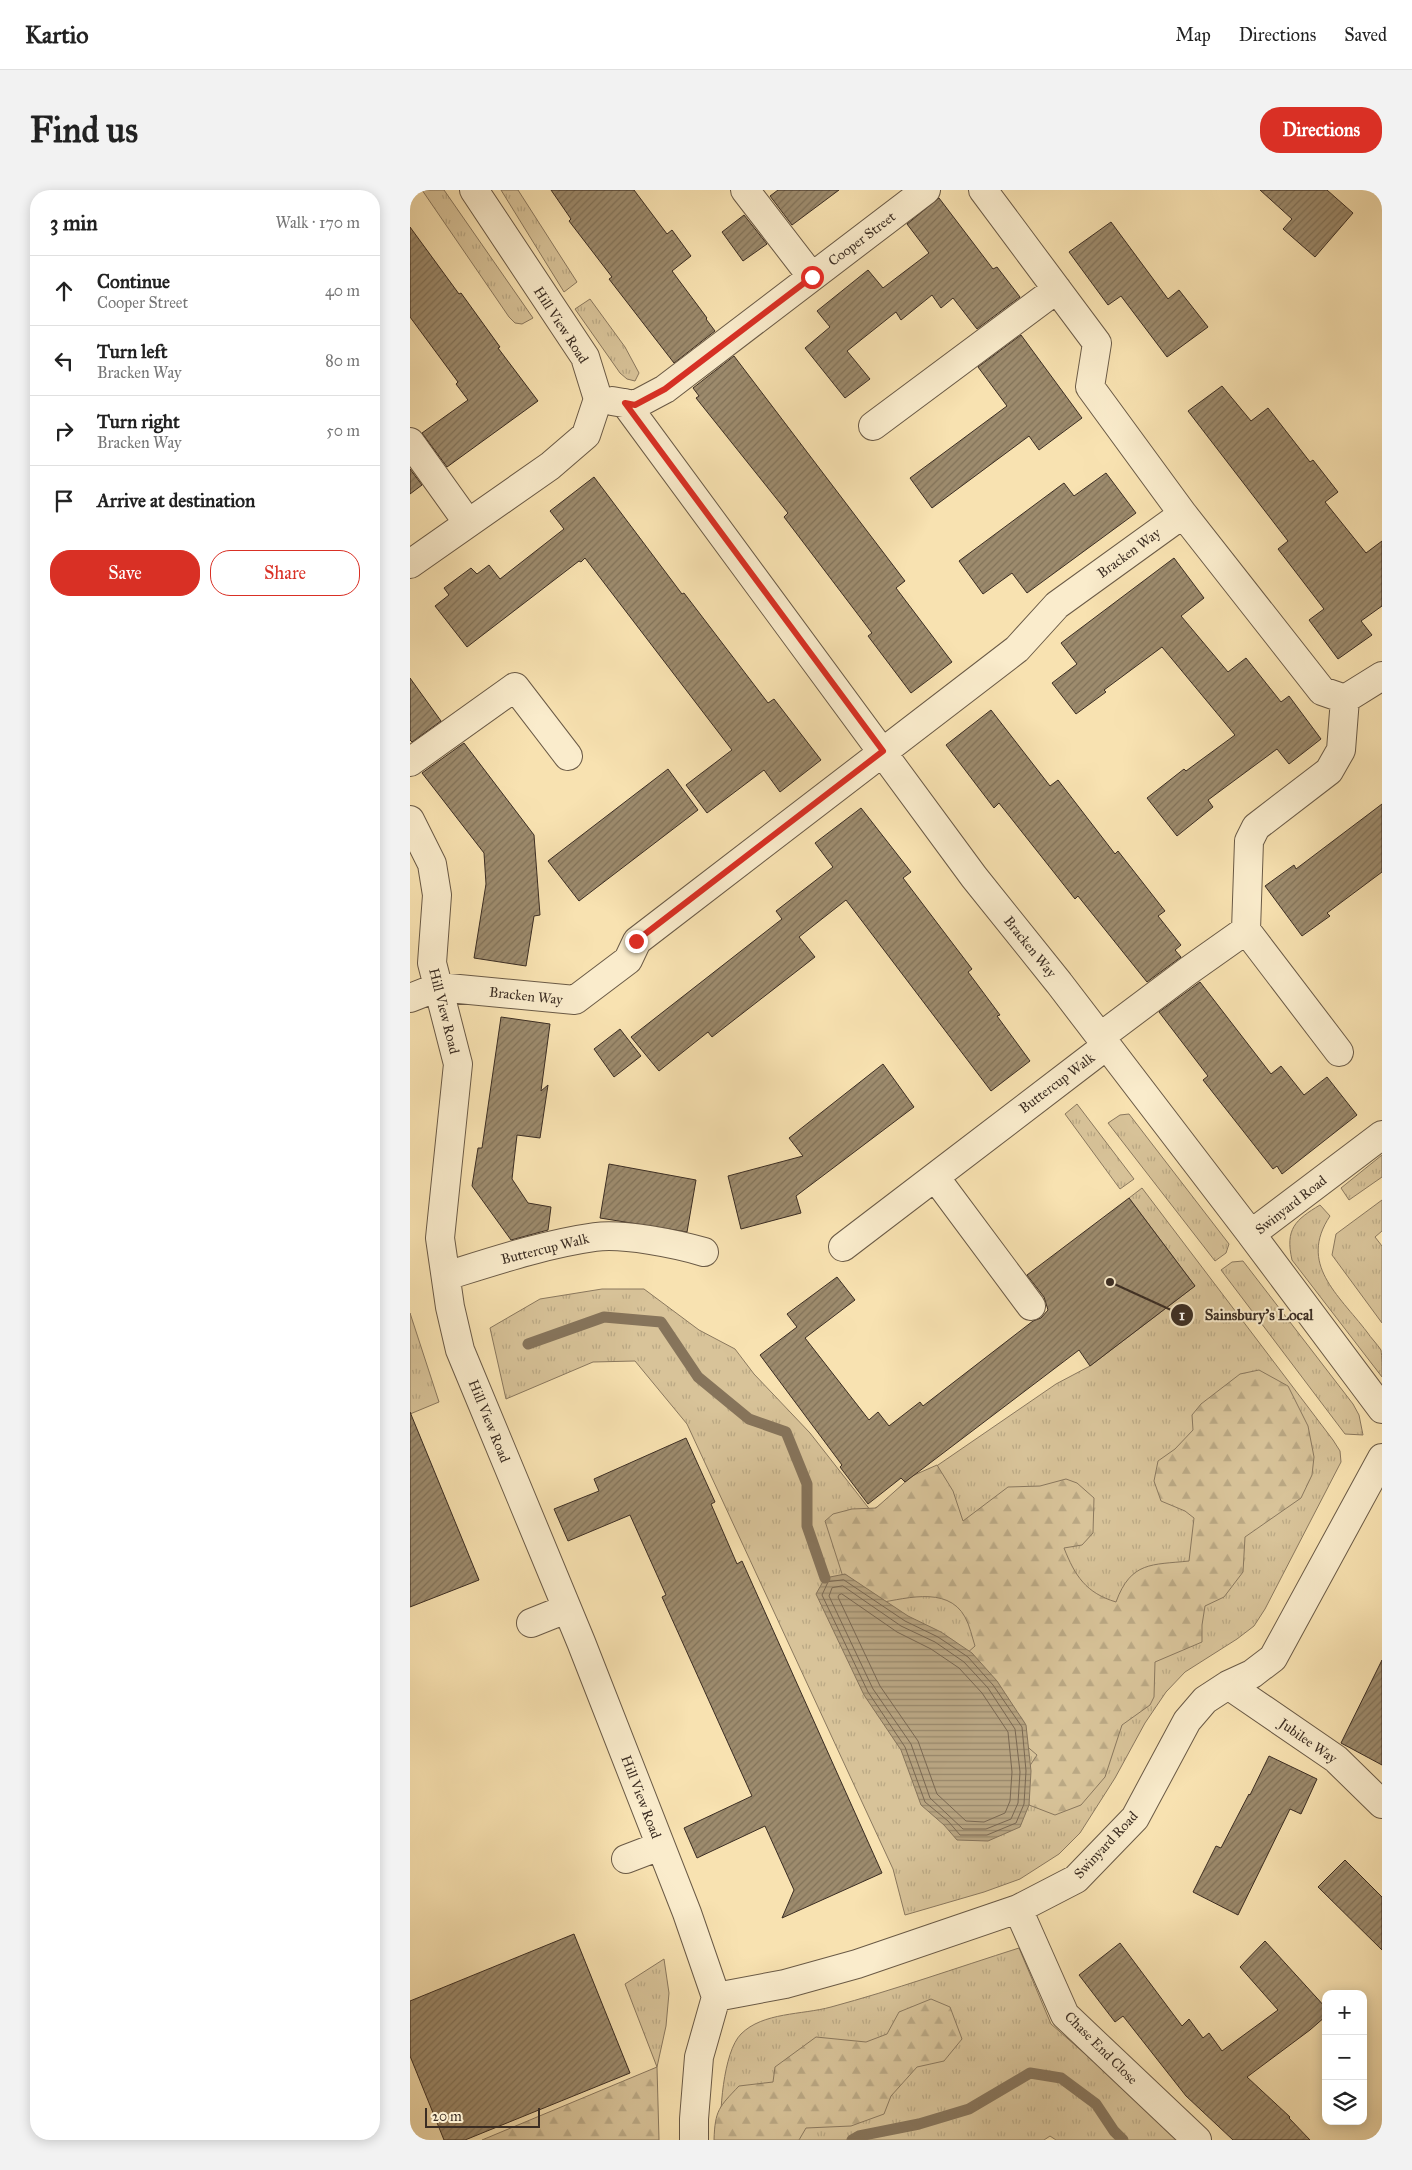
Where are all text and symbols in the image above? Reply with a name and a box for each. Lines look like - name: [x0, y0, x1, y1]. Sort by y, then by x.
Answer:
- text: Kartio: [25, 20, 88, 50]
- text: Map: [1175, 24, 1211, 46]
- text: Directions: [1239, 24, 1316, 46]
- text: Saved: [1344, 24, 1387, 46]
- button: Directions: [1260, 107, 1382, 153]
- text: Find us: [30, 109, 138, 152]
- street label: Cooper Street: [825, 208, 899, 270]
- text: 3 min: [50, 210, 98, 236]
- text: Walk · 170 m: [276, 213, 360, 232]
- route start: [801, 266, 824, 289]
- text: Continue: [97, 270, 170, 293]
- icon: ahead: [50, 277, 78, 305]
- text: 40 m: [325, 281, 360, 300]
- street label: Hill View Road: [530, 284, 592, 366]
- text: Cooper Street: [97, 293, 188, 312]
- text: Turn left: [97, 340, 167, 363]
- icon: left: [50, 347, 78, 375]
- text: 80 m: [325, 351, 360, 370]
- text: Bracken Way: [97, 363, 182, 382]
- text: Turn right: [97, 410, 180, 433]
- icon: right: [50, 417, 78, 445]
- text: 50 m: [326, 421, 360, 440]
- text: Bracken Way: [97, 433, 182, 452]
- icon: arrive: [50, 487, 78, 515]
- text: Arrive at destination: [97, 489, 255, 512]
- street label: Bracken Way: [1094, 524, 1164, 582]
- button: Save: [50, 550, 200, 596]
- button: Share: [210, 550, 360, 596]
- street label: Bracken Way: [1000, 913, 1060, 981]
- route end: [625, 930, 648, 953]
- street label: Hill View Road: [425, 966, 463, 1056]
- street label: Bracken Way: [488, 984, 564, 1008]
- street label: Buttercup Walk: [1016, 1049, 1098, 1117]
- street label: Swinyard Road: [1252, 1172, 1330, 1238]
- street label: Buttercup Walk: [499, 1230, 591, 1268]
- callout: Sainsbury's Local: [1170, 1300, 1323, 1330]
- text: 1: [1179, 1306, 1185, 1324]
- text: Sainsbury's Local: [1205, 1306, 1314, 1325]
- street label: Hill View Road: [465, 1377, 513, 1465]
- street label: Jubilee Way: [1274, 1714, 1341, 1768]
- street label: Hill View Road: [617, 1753, 665, 1841]
- street label: Swinyard Road: [1071, 1808, 1141, 1882]
- map controls: [1322, 1990, 1367, 2125]
- button: +: [1322, 1990, 1367, 2035]
- street label: Chase End Close: [1061, 2008, 1141, 2088]
- button: −: [1322, 2035, 1367, 2080]
- button: layers: [1322, 2080, 1367, 2125]
- scale bar: [425, 2105, 540, 2128]
- text: 20 m: [432, 2108, 462, 2125]

